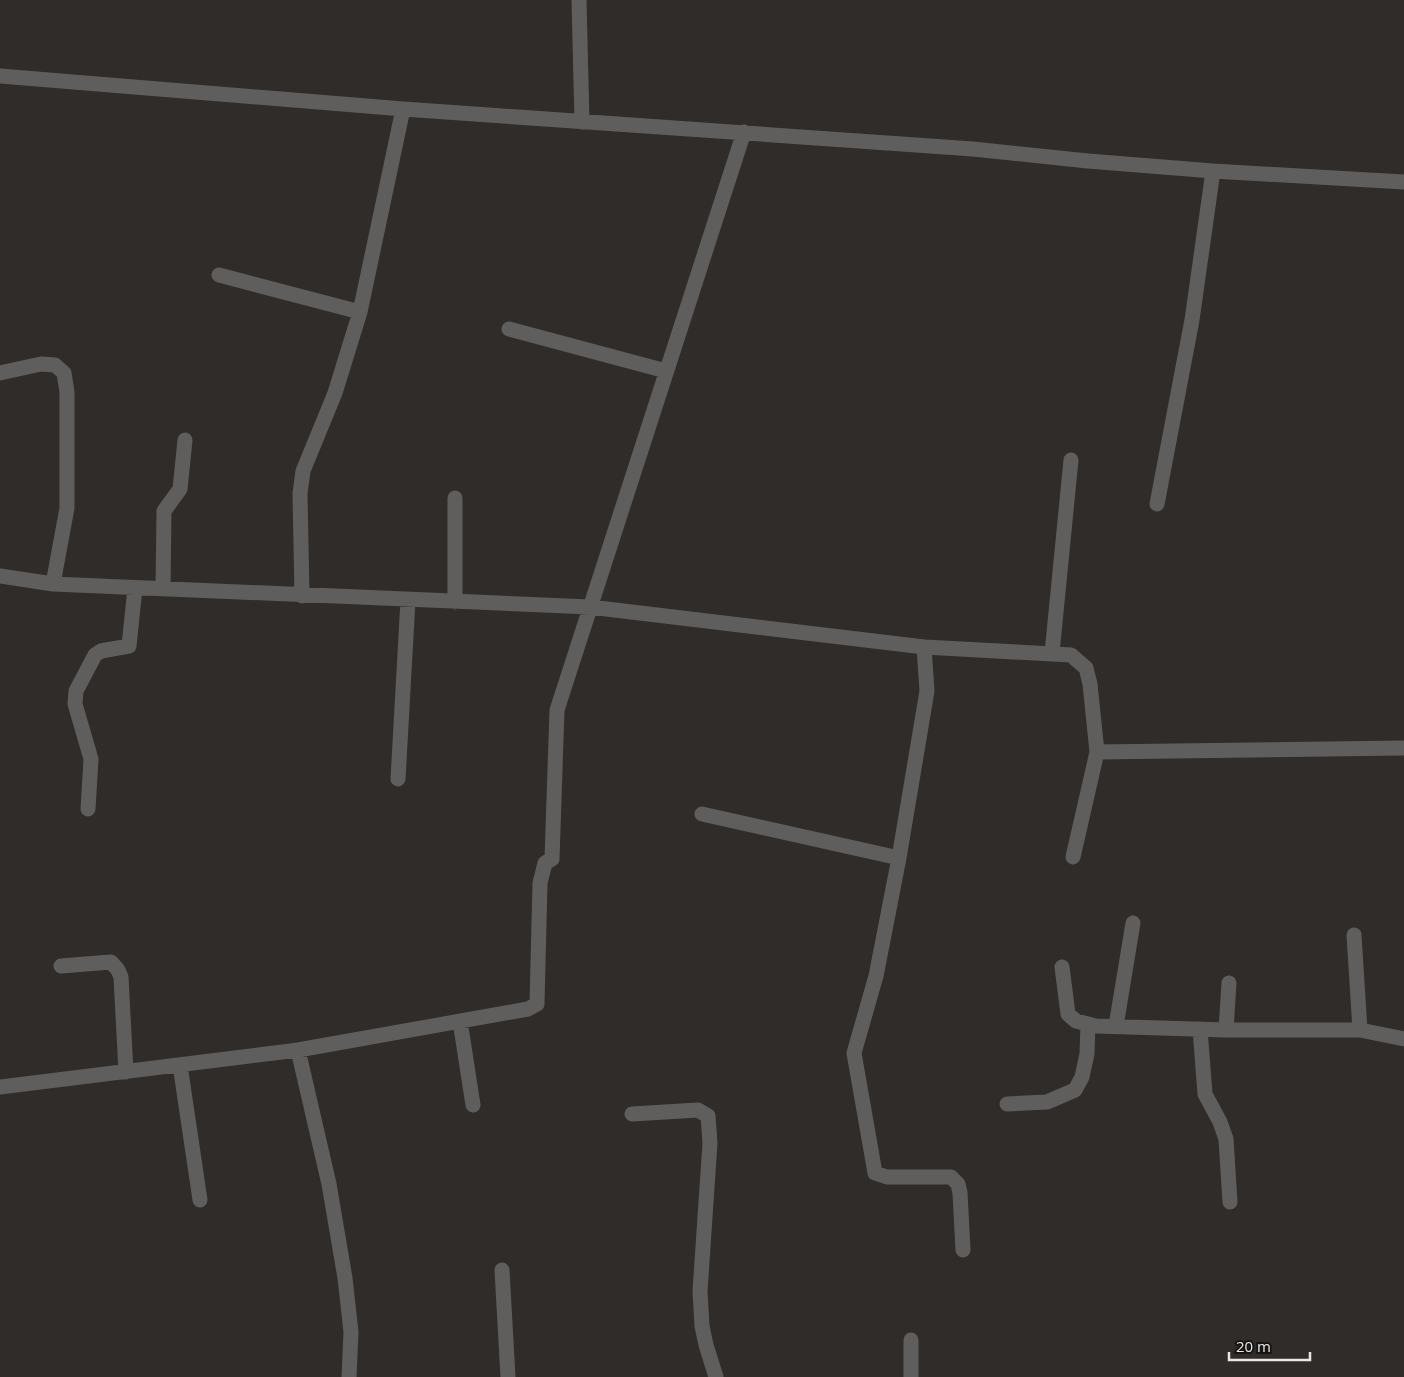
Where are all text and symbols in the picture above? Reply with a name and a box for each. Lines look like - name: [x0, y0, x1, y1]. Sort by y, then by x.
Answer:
- scale bar: [1229, 1330, 1310, 1362]
- text: 20 m: [1236, 1336, 1271, 1356]

